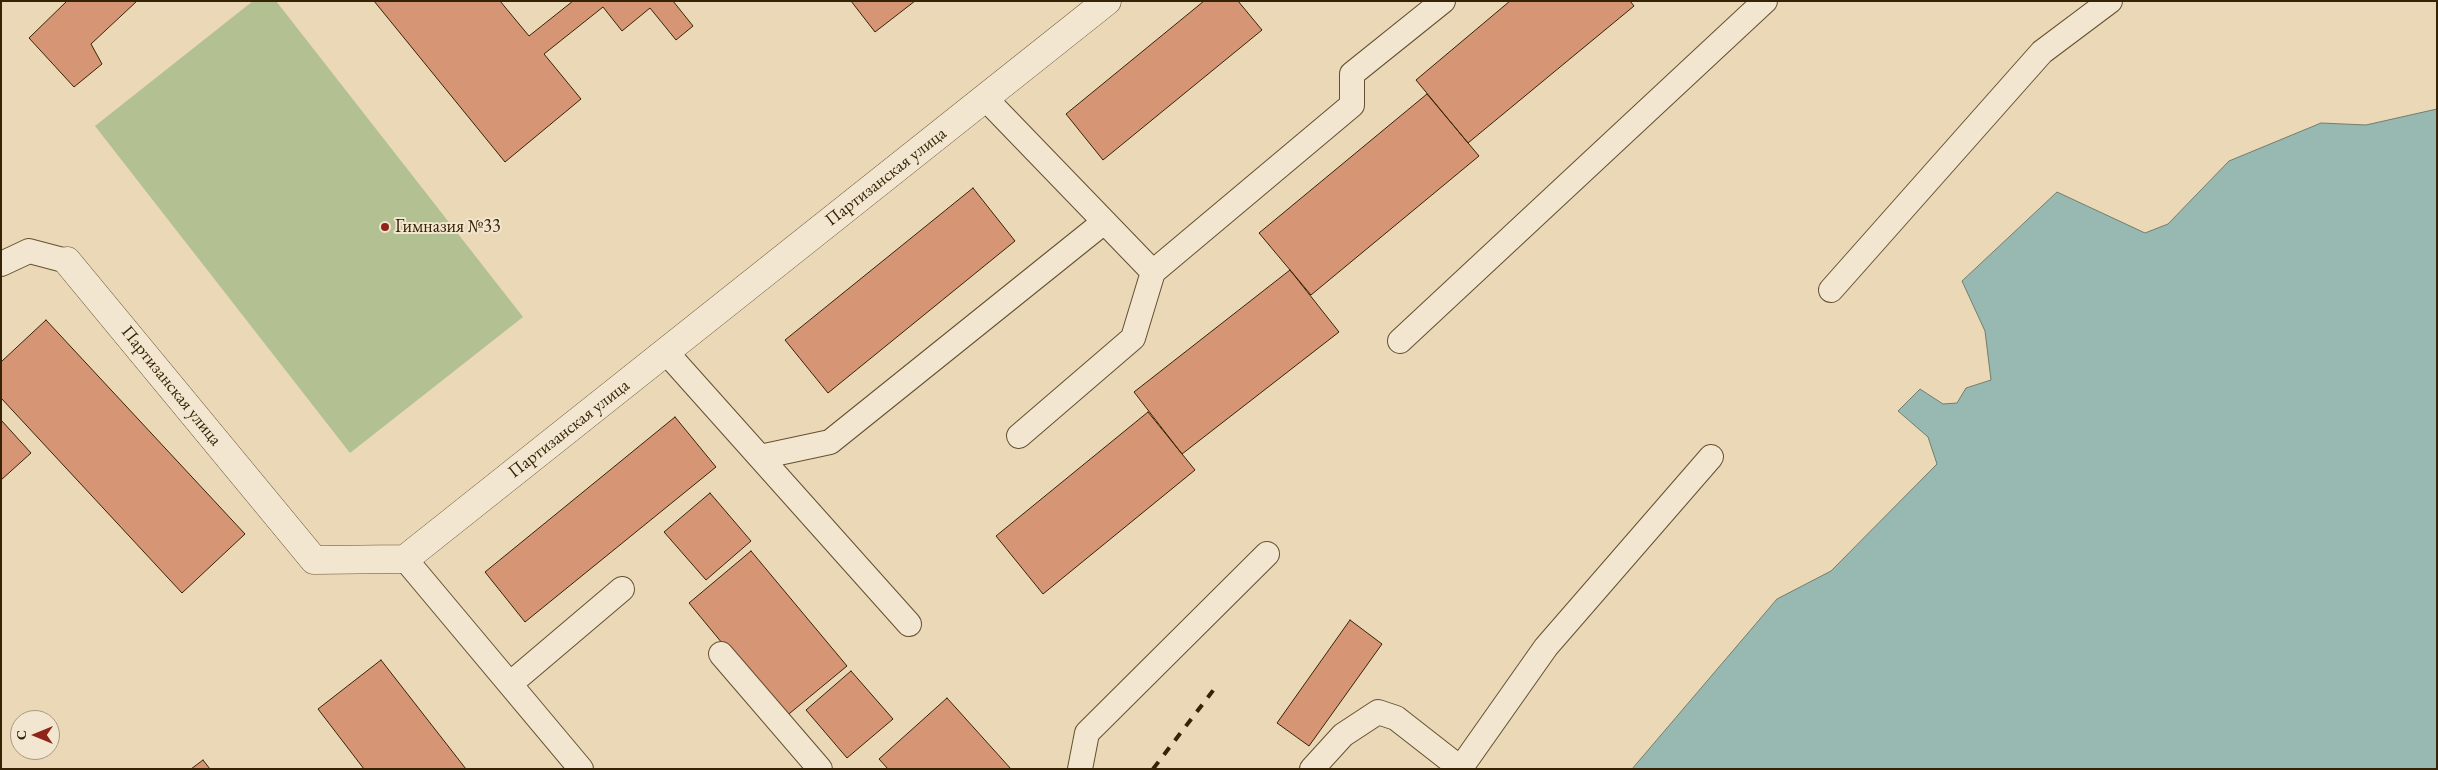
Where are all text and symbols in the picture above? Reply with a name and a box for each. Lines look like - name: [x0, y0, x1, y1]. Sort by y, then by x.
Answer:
- street label: Партизанская улица: [821, 123, 951, 231]
- place label: Гимназия №33: [395, 216, 501, 238]
- marker: Гимназия №33: [379, 221, 391, 233]
- street label: Партизанская улица: [116, 322, 226, 450]
- street label: Партизанская улица: [504, 375, 634, 483]
- north arrow: [10, 710, 60, 760]
- text: С: [12, 730, 30, 740]

